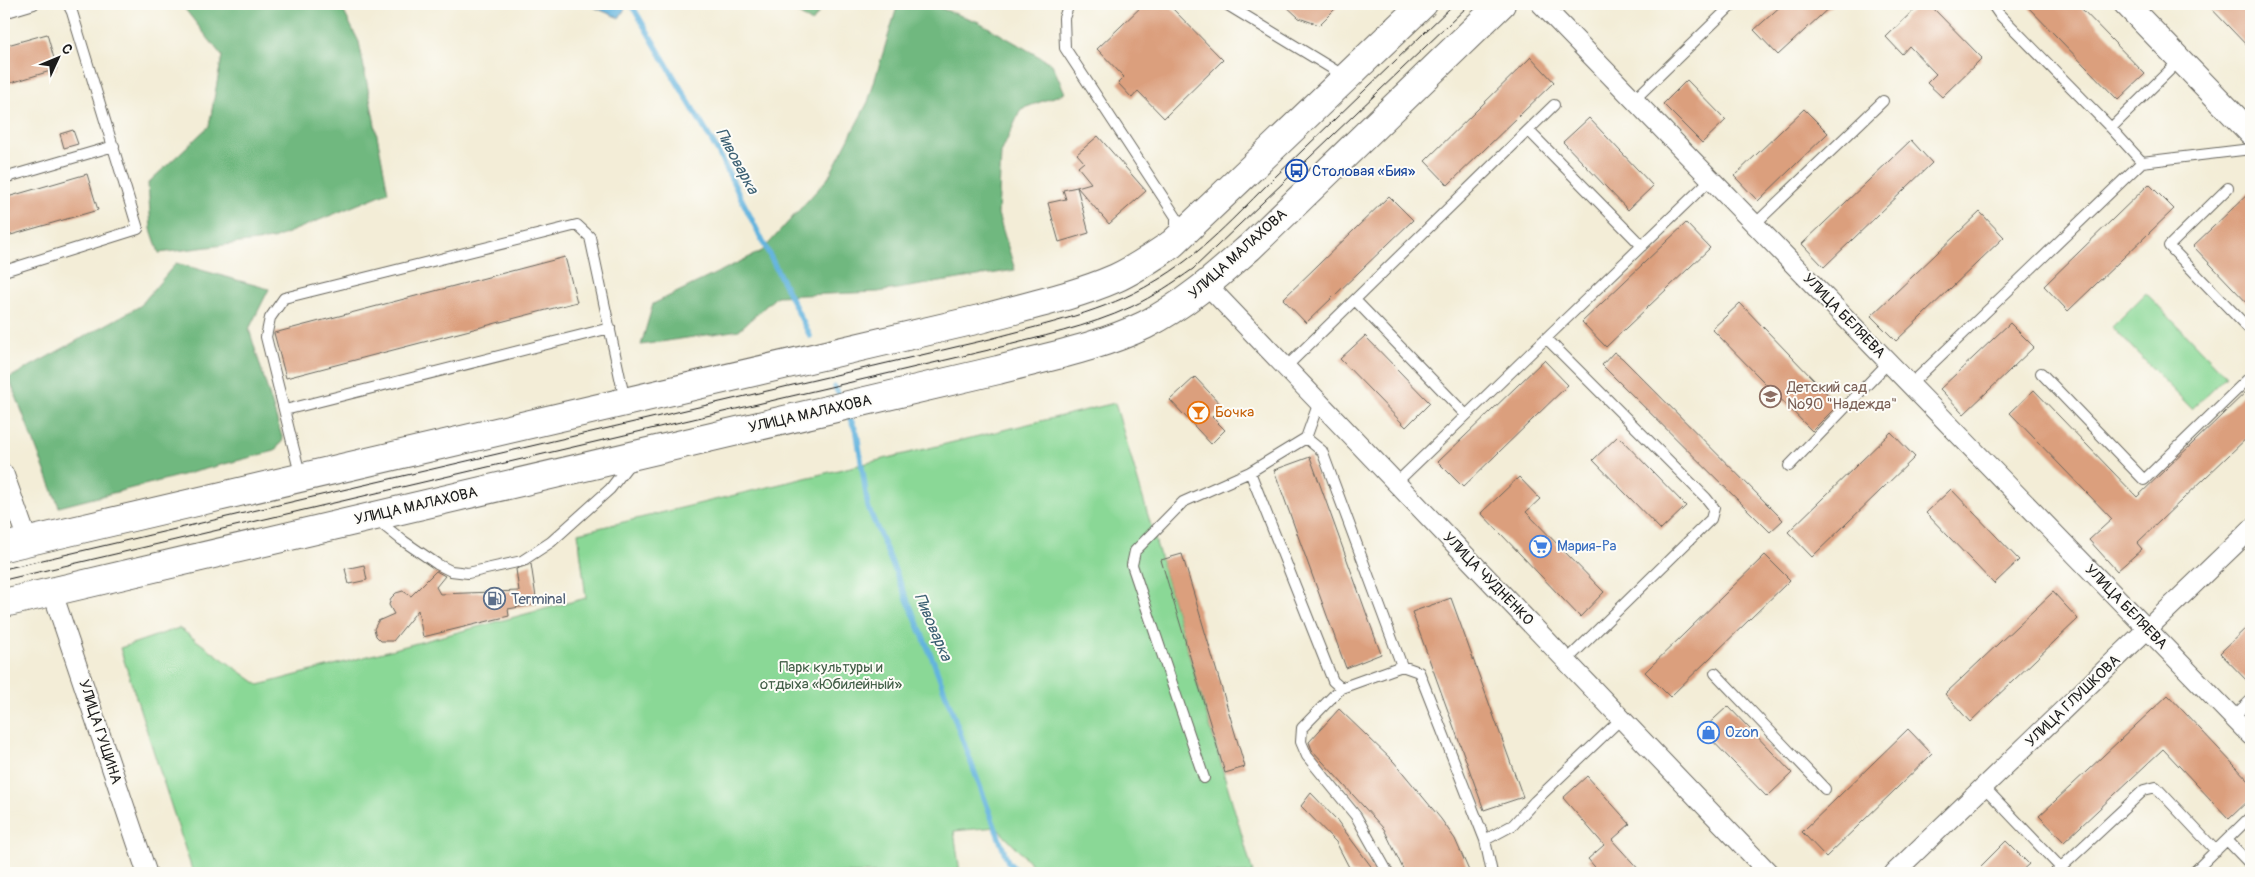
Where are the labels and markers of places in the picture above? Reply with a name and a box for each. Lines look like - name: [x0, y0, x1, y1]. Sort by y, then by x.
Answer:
- bus stop icon: Столовая «Бия»: [1284, 159, 1308, 183]
- place label: Столовая «Бия»: [1312, 162, 1416, 181]
- place label: Детский сад №90 "Надежда": [1786, 378, 1897, 414]
- school or university icon: Детский сад №90 "Надежда": [1759, 384, 1783, 408]
- bar icon: Бочка: [1187, 400, 1211, 424]
- place label: Бочка: [1215, 403, 1254, 422]
- supermarket icon: Мария-Ра: [1529, 534, 1553, 558]
- place label: Мария-Ра: [1557, 537, 1616, 556]
- fuel station icon: Terminal: [483, 587, 507, 611]
- place label: Terminal: [511, 590, 566, 609]
- shop icon: Ozon: [1697, 720, 1721, 744]
- place label: Ozon: [1725, 723, 1759, 742]

